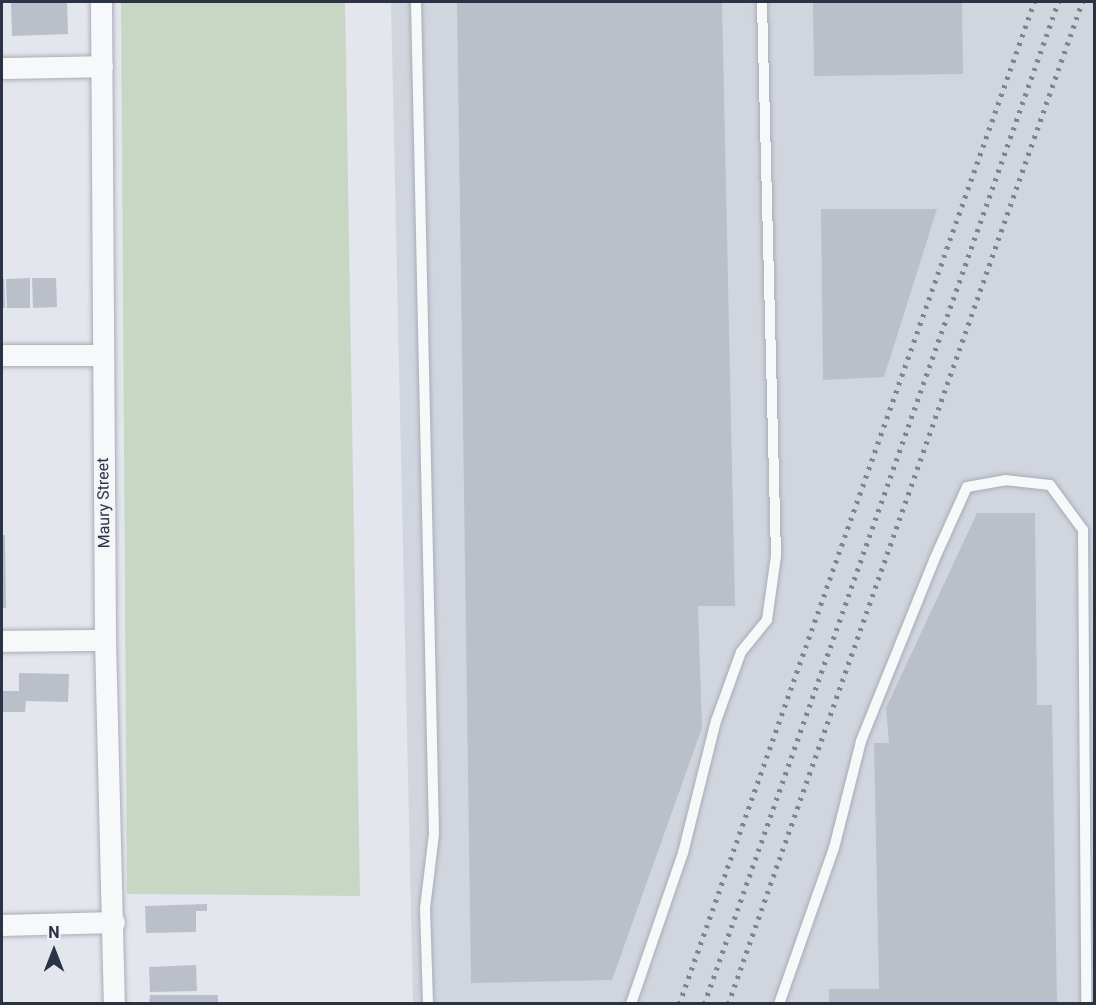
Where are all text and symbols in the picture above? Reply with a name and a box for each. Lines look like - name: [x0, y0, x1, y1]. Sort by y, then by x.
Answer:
- street label: Maury Street: [94, 457, 114, 549]
- north arrow: [24, 921, 84, 981]
- text: N: [48, 923, 60, 942]

